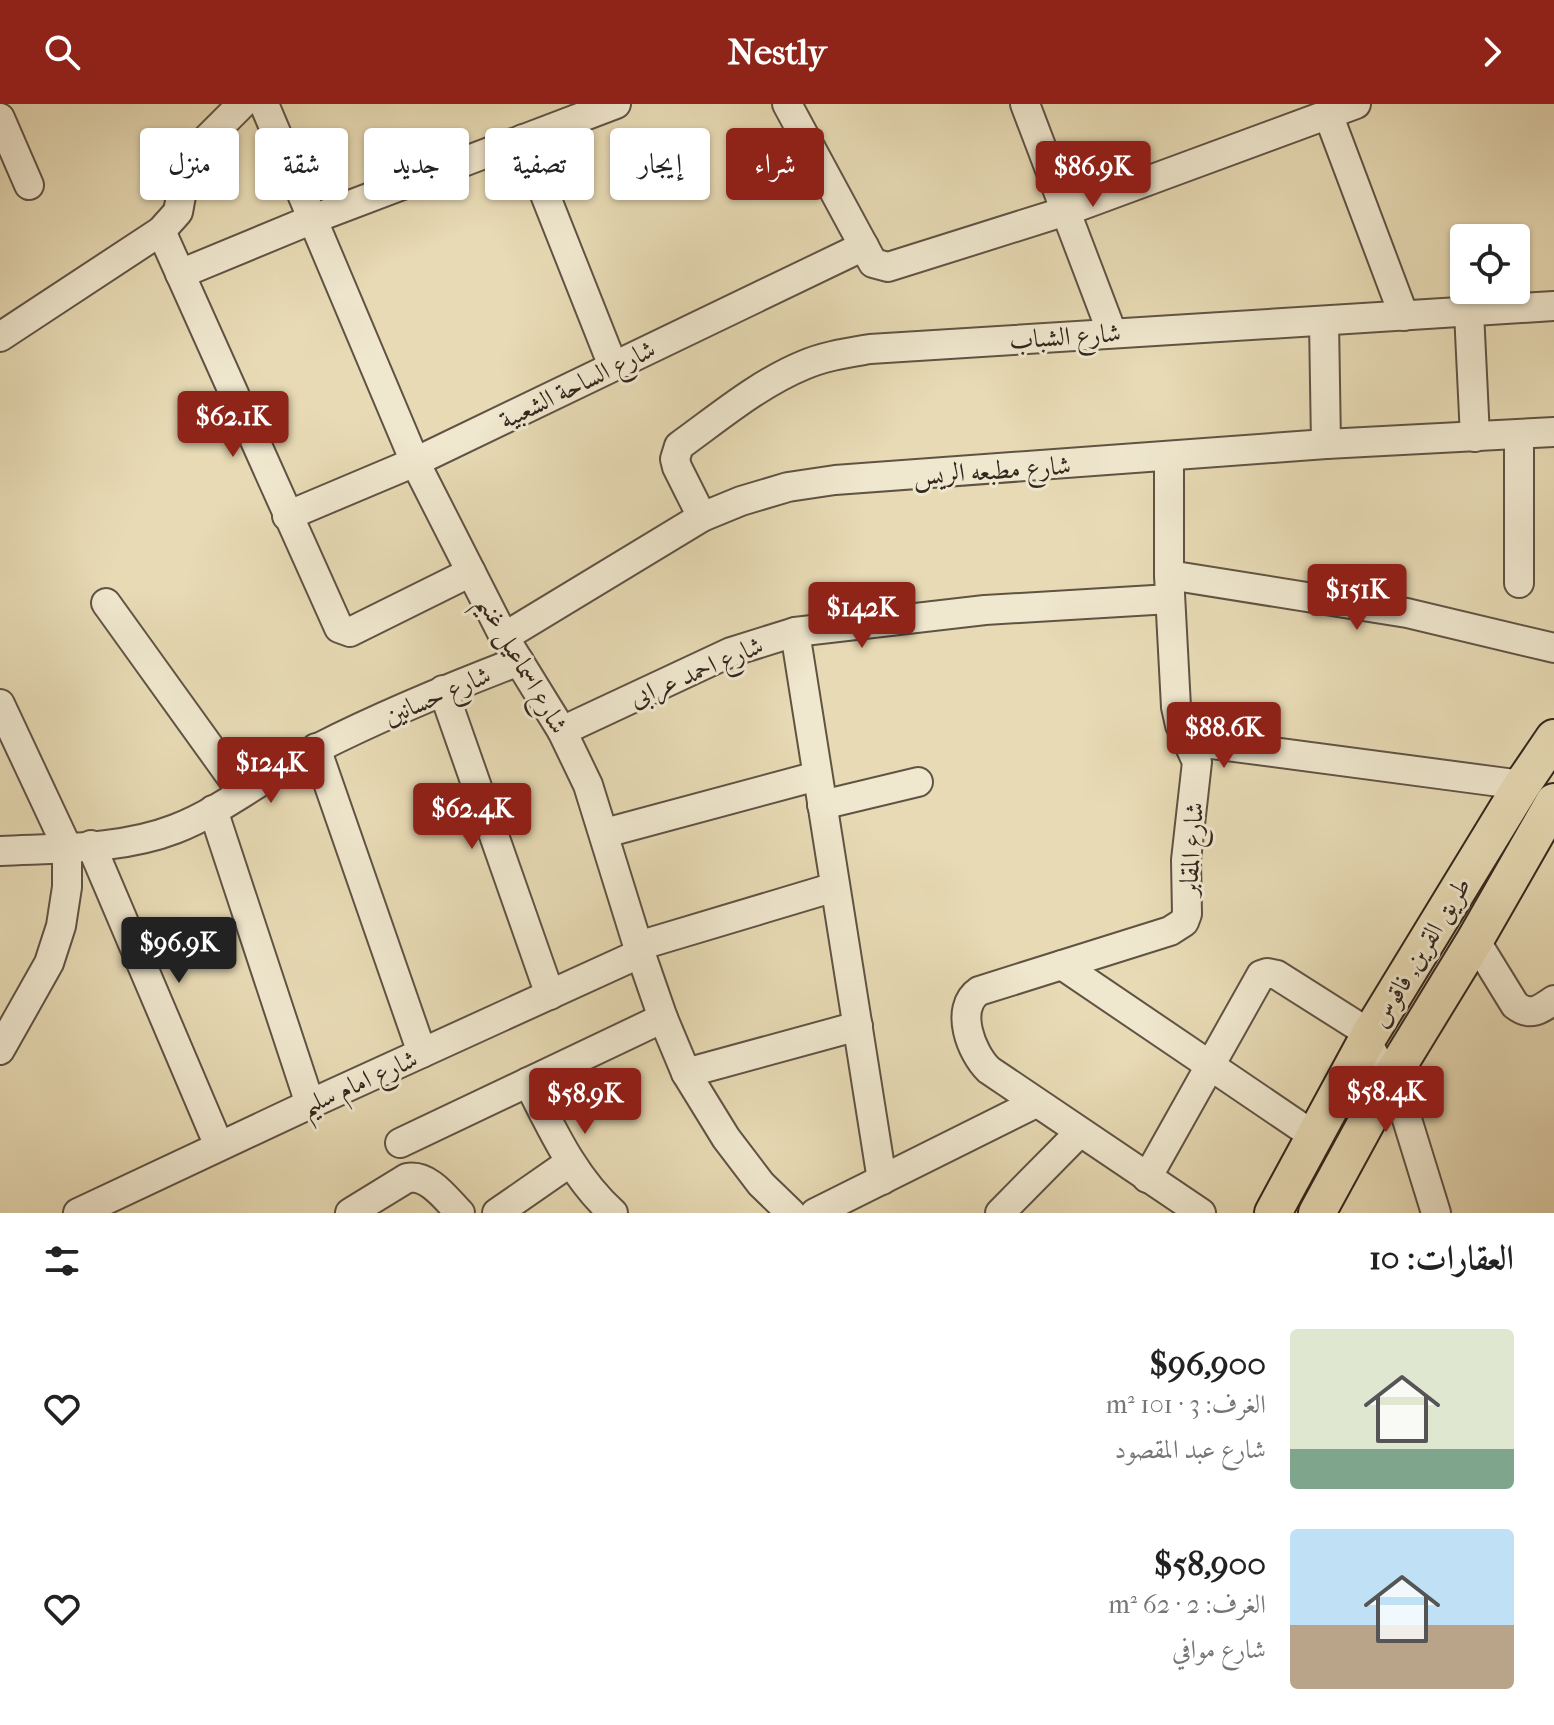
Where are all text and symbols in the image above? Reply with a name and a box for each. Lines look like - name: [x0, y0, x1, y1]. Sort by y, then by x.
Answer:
- icon: search: [40, 30, 84, 74]
- icon: forward: [1470, 30, 1514, 74]
- text: Nestly: [728, 31, 827, 73]
- chip: منزل: [140, 128, 239, 200]
- chip: شقة: [255, 128, 348, 200]
- chip: جديد: [364, 128, 469, 200]
- chip: تصفية: [485, 128, 594, 200]
- chip: إيجار: [610, 128, 710, 200]
- chip: شراء: [726, 128, 824, 200]
- pin: $86.9K: [1028, 141, 1158, 209]
- text: $86.9K: [1054, 151, 1132, 182]
- map controls: [1450, 224, 1530, 304]
- button: locate: [1450, 224, 1530, 304]
- street label: شارع الشباب: [1008, 317, 1122, 362]
- street label: شارع الساحة الشعبية: [494, 333, 663, 441]
- pin: $62.1K: [168, 391, 298, 459]
- text: $62.1K: [196, 401, 270, 432]
- street label: شارع مطبعه الريس: [912, 450, 1072, 497]
- pin: $151K: [1301, 564, 1413, 632]
- text: $151K: [1326, 574, 1388, 605]
- pin: $142K: [806, 582, 918, 650]
- street label: شارع اسماعيل غنيم: [462, 589, 575, 744]
- text: $142K: [826, 592, 898, 623]
- street label: شارع احمد عرابى: [625, 629, 770, 719]
- street label: شارع حسانين: [379, 659, 498, 737]
- pin: $88.6K: [1159, 702, 1289, 770]
- text: $88.6K: [1185, 712, 1263, 743]
- pin: $124K: [215, 737, 327, 805]
- text: $124K: [235, 747, 307, 778]
- pin: $62.4K: [407, 783, 537, 851]
- text: $62.4K: [431, 793, 513, 824]
- street label: شارع المقابر: [1173, 801, 1216, 900]
- street label: طريق القرين, فاقوس: [1363, 872, 1478, 1033]
- pin: $96.9K: [114, 917, 244, 985]
- text: $96.9K: [139, 927, 219, 958]
- street label: شارع امام سليم: [296, 1043, 426, 1131]
- pin: $58.4K: [1321, 1066, 1451, 1134]
- pin: $58.9K: [520, 1068, 650, 1136]
- text: $58.4K: [1347, 1076, 1425, 1107]
- text: $58.9K: [547, 1078, 623, 1109]
- text: العقارات: 10: [1369, 1238, 1514, 1278]
- icon: filters: [40, 1239, 84, 1283]
- text: $96,900: [1149, 1344, 1266, 1384]
- icon: home: [1354, 1361, 1450, 1457]
- icon: heart: [40, 1387, 84, 1431]
- text: الغرف: 3 · 101 m²: [1106, 1389, 1266, 1420]
- text: شارع عبد المقصود: [1115, 1434, 1266, 1465]
- text: $58,900: [1154, 1544, 1266, 1584]
- icon: home: [1354, 1561, 1450, 1657]
- icon: heart: [40, 1587, 84, 1631]
- text: الغرف: 2 · 62 m²: [1108, 1589, 1266, 1620]
- text: شارع موافي: [1172, 1634, 1266, 1665]

